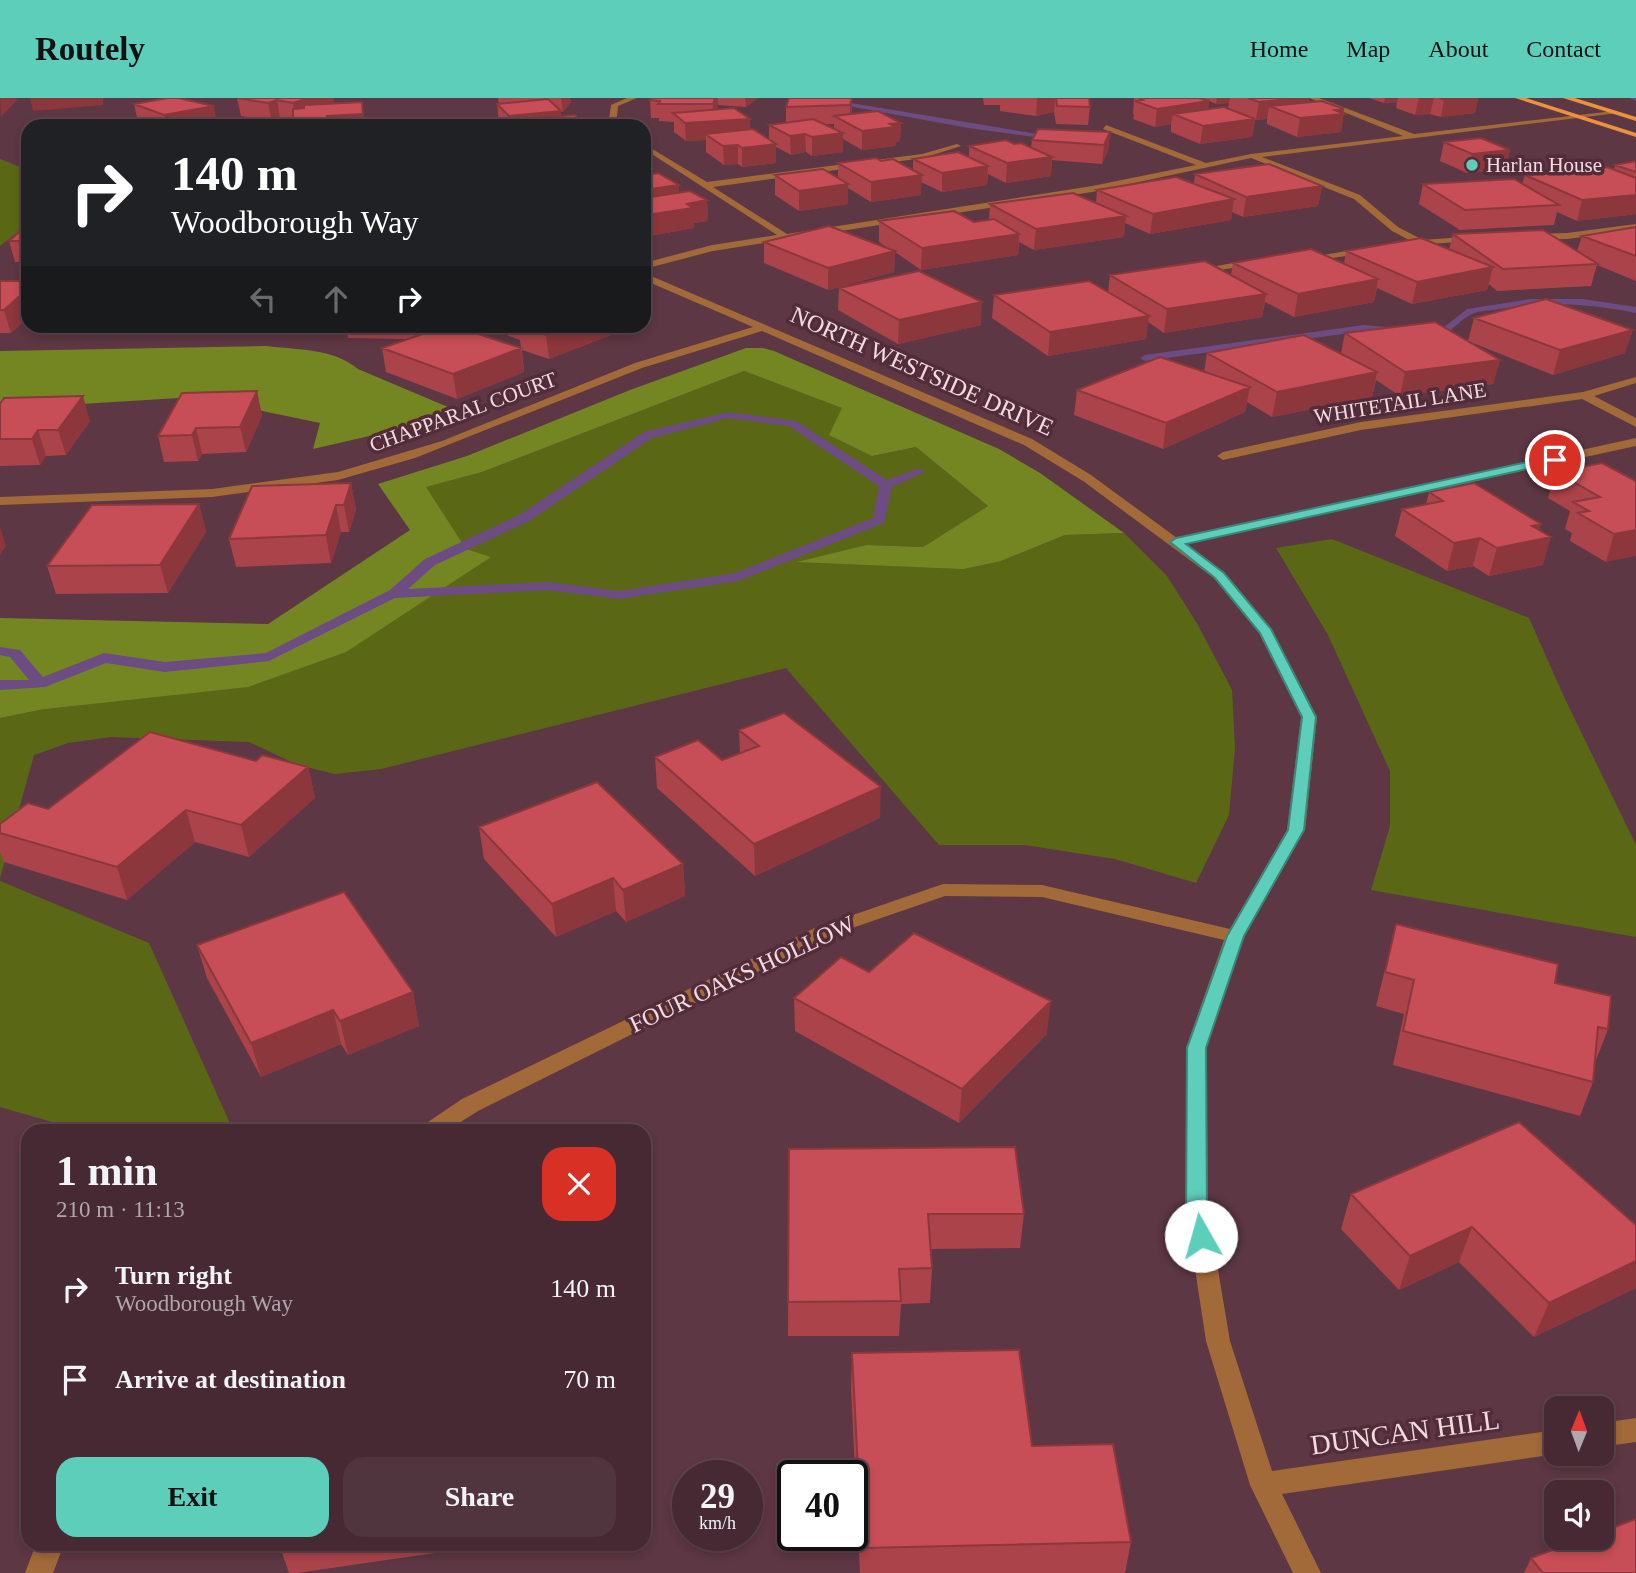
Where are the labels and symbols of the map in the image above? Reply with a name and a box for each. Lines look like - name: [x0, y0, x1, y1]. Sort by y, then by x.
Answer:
- place label: Harlan House: [1486, 153, 1602, 177]
- marker: Harlan House: [1464, 157, 1480, 173]
- street label: NORTH WESTSIDE DRIVE: [787, 301, 1057, 441]
- street label: CHAPPARAL COURT: [366, 367, 560, 457]
- street label: WHITETAIL LANE: [1312, 378, 1488, 428]
- pin: [1525, 430, 1585, 490]
- street label: FOUR OAKS HOLLOW: [625, 910, 859, 1038]
- position arrow: [1164, 1199, 1238, 1273]
- north arrow: [1544, 1396, 1614, 1466]
- street label: DUNCAN HILL: [1309, 1403, 1501, 1461]
- speed limit sign: 40: [777, 1460, 868, 1551]

